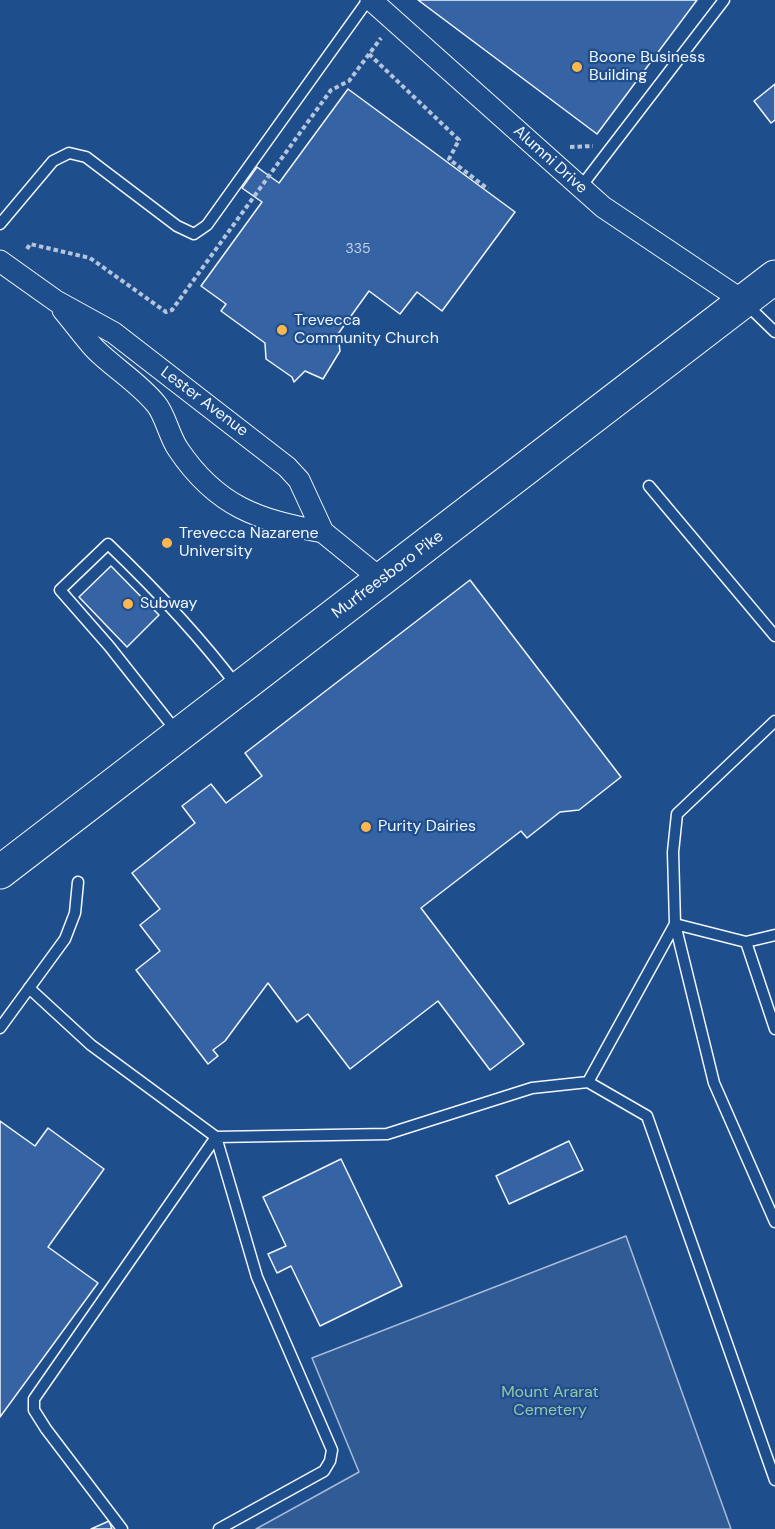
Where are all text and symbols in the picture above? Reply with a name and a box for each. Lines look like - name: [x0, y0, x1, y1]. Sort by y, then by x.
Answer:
- place label: Boone Business Building: [589, 48, 705, 86]
- marker: Boone Business Building: [570, 60, 584, 74]
- street label: Alumni Drive: [509, 122, 591, 198]
- house number: 335: [345, 241, 371, 257]
- place label: Trevecca Community Church: [294, 311, 439, 349]
- marker: Trevecca Community Church: [275, 323, 289, 337]
- street label: Lester Avenue: [156, 363, 252, 441]
- place label: Trevecca Nazarene University: [179, 524, 319, 562]
- street label: Murfreesboro Pike: [329, 527, 447, 623]
- marker: Trevecca Nazarene University: [160, 536, 174, 550]
- place label: Subway: [140, 594, 197, 614]
- marker: Subway: [121, 597, 135, 611]
- place label: Purity Dairies: [378, 817, 476, 837]
- marker: Purity Dairies: [359, 820, 373, 834]
- park label: Mount Ararat Cemetery: [501, 1383, 599, 1421]

